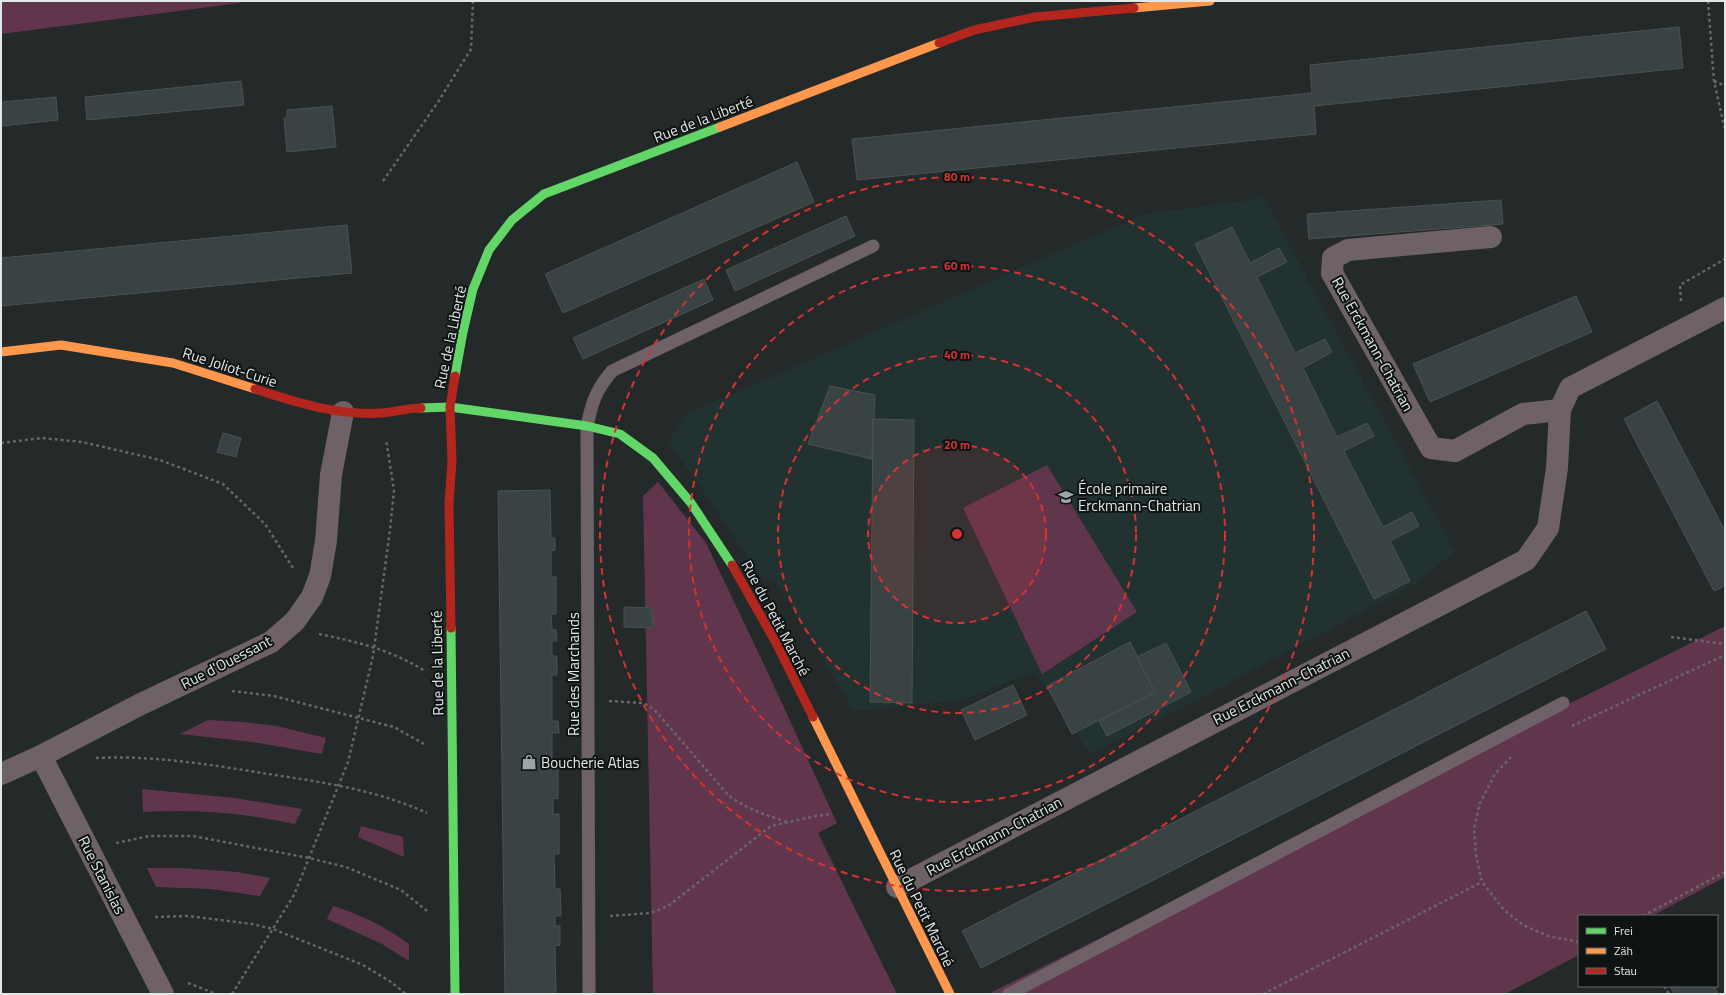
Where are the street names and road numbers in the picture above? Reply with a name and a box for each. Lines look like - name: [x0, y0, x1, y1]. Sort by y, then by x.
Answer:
- street label: Rue de la Liberté: [650, 89, 756, 149]
- street label: Rue Erckmann-Chatrian: [1326, 272, 1420, 416]
- street label: Rue de la Liberté: [428, 283, 472, 391]
- street label: Rue Joliot-Curie: [180, 341, 280, 393]
- street label: Rue du Petit Marché: [736, 556, 816, 680]
- street label: Rue de la Liberté: [425, 610, 449, 716]
- street label: Rue des Marchands: [562, 612, 585, 736]
- street label: Rue d'Ouessant: [177, 629, 276, 695]
- street label: Rue Erckmann-Chatrian: [1209, 642, 1353, 730]
- street label: Rue Erckmann-Chatrian: [922, 790, 1066, 882]
- street label: Rue Stanislas: [72, 832, 132, 918]
- street label: Rue du Petit Marché: [884, 845, 960, 971]

